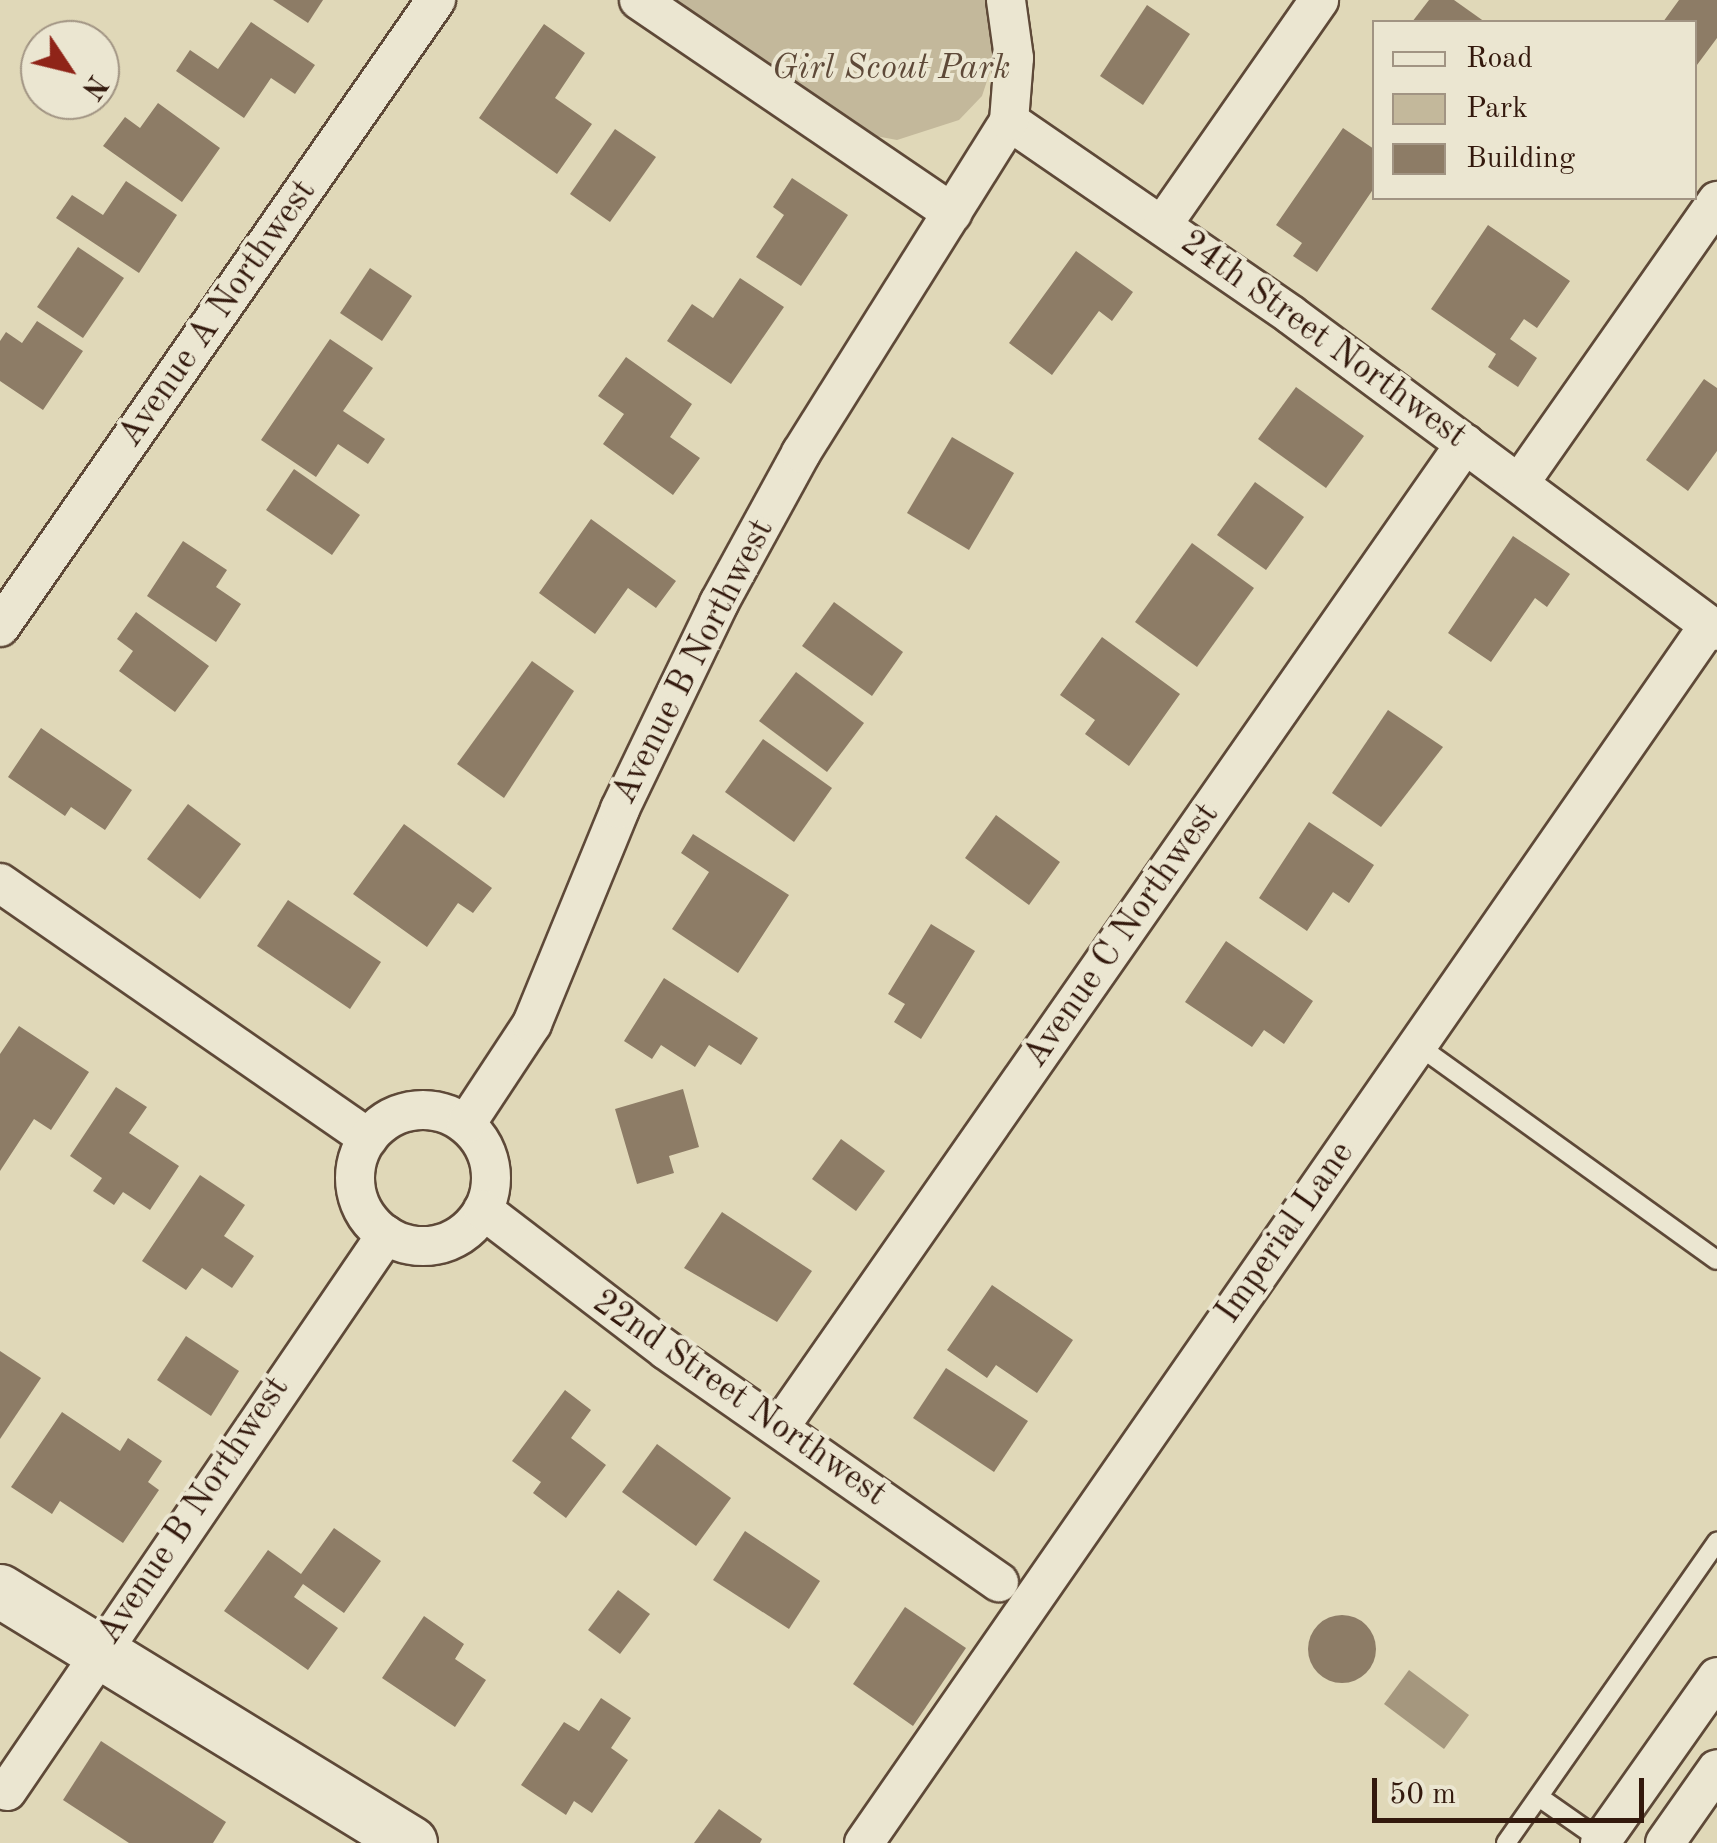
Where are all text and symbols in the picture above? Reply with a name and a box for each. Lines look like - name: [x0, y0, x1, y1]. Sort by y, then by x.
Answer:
- north arrow: [20, 20, 120, 120]
- legend: [1372, 20, 1697, 200]
- text: Road: [1466, 44, 1533, 74]
- park label: Girl Scout Park: [772, 48, 1010, 90]
- text: N: [75, 69, 111, 103]
- text: Park: [1466, 94, 1528, 124]
- text: Building: [1466, 144, 1575, 174]
- street label: Avenue A Northwest: [110, 172, 326, 456]
- street label: 24th Street Northwest: [1172, 222, 1474, 458]
- street label: Avenue B Northwest: [604, 513, 784, 811]
- street label: Avenue C Northwest: [1015, 796, 1229, 1076]
- street label: Imperial Lane: [1208, 1134, 1364, 1332]
- street label: 22nd Street Northwest: [584, 1282, 894, 1516]
- street label: Avenue B Northwest: [89, 1369, 299, 1653]
- scale bar: [1377, 1758, 1650, 1820]
- text: 50 m: [1389, 1780, 1456, 1810]

